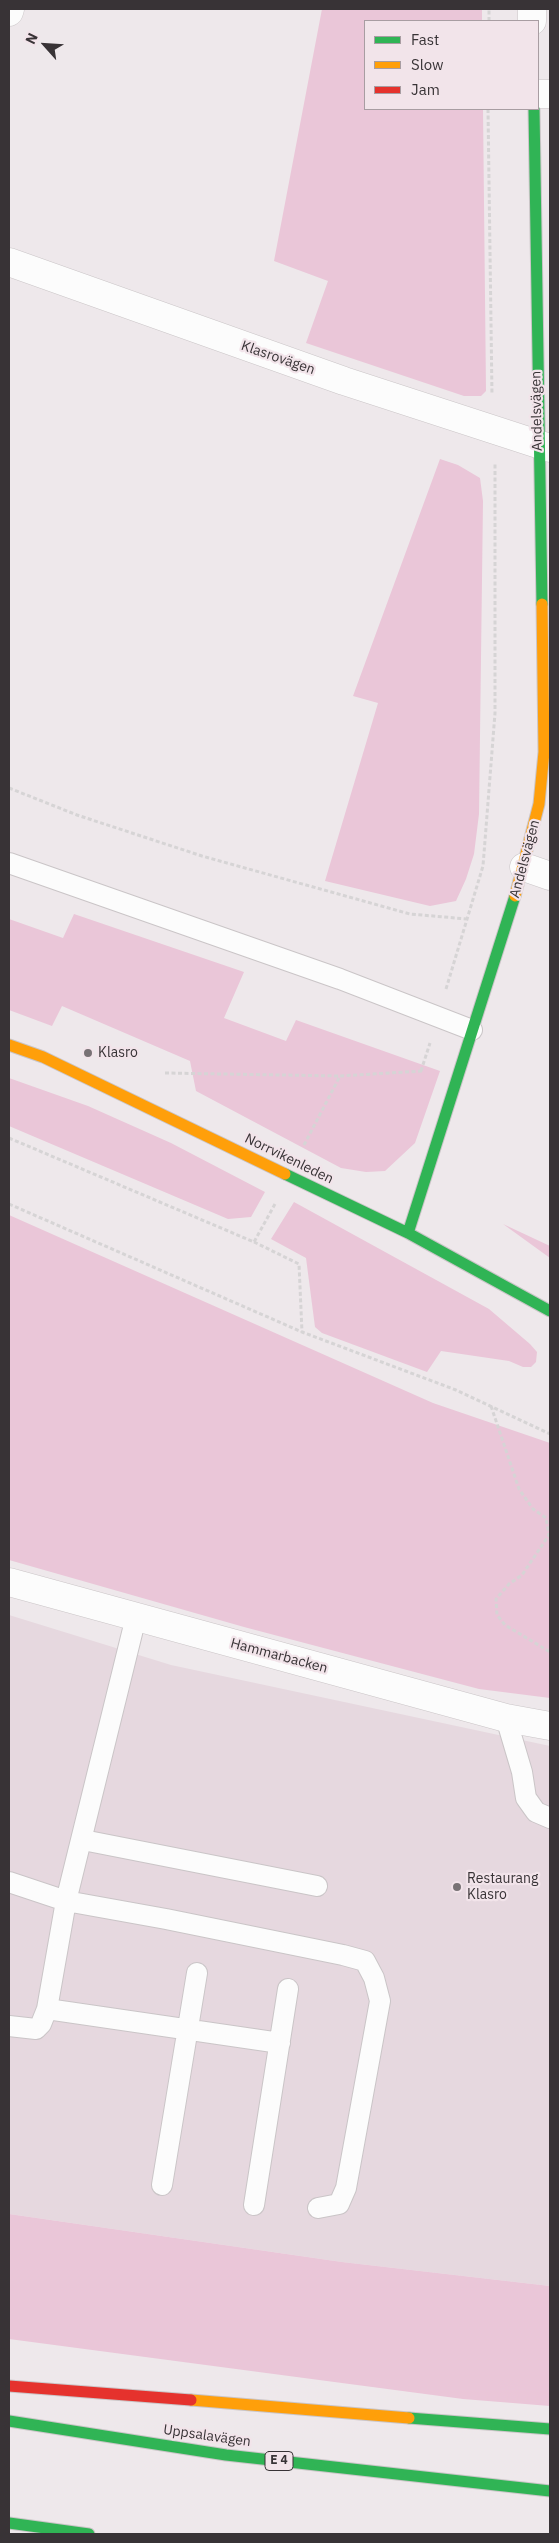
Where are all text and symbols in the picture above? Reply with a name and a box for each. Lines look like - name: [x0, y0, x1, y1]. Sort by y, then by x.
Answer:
- north arrow: [20, 20, 70, 70]
- legend: [364, 20, 539, 110]
- text: N: [21, 30, 42, 47]
- text: Fast: [411, 30, 439, 49]
- text: Slow: [411, 55, 444, 74]
- text: Jam: [411, 80, 440, 99]
- street label: Klasrovägen: [239, 338, 317, 378]
- street label: Andelsvägen: [528, 371, 546, 451]
- street label: Andelsvägen: [506, 818, 544, 900]
- place label: Klasro: [98, 1045, 138, 1061]
- marker: Klasro: [82, 1047, 94, 1059]
- street label: Norrvikenleden: [242, 1130, 336, 1188]
- street label: Hammarbacken: [229, 1635, 329, 1677]
- place label: Restaurang Klasro: [467, 1871, 538, 1904]
- marker: Restaurang Klasro: [451, 1881, 463, 1893]
- street label: Uppsalavägen: [162, 2422, 252, 2450]
- road number: E 4: [265, 2452, 293, 2470]

